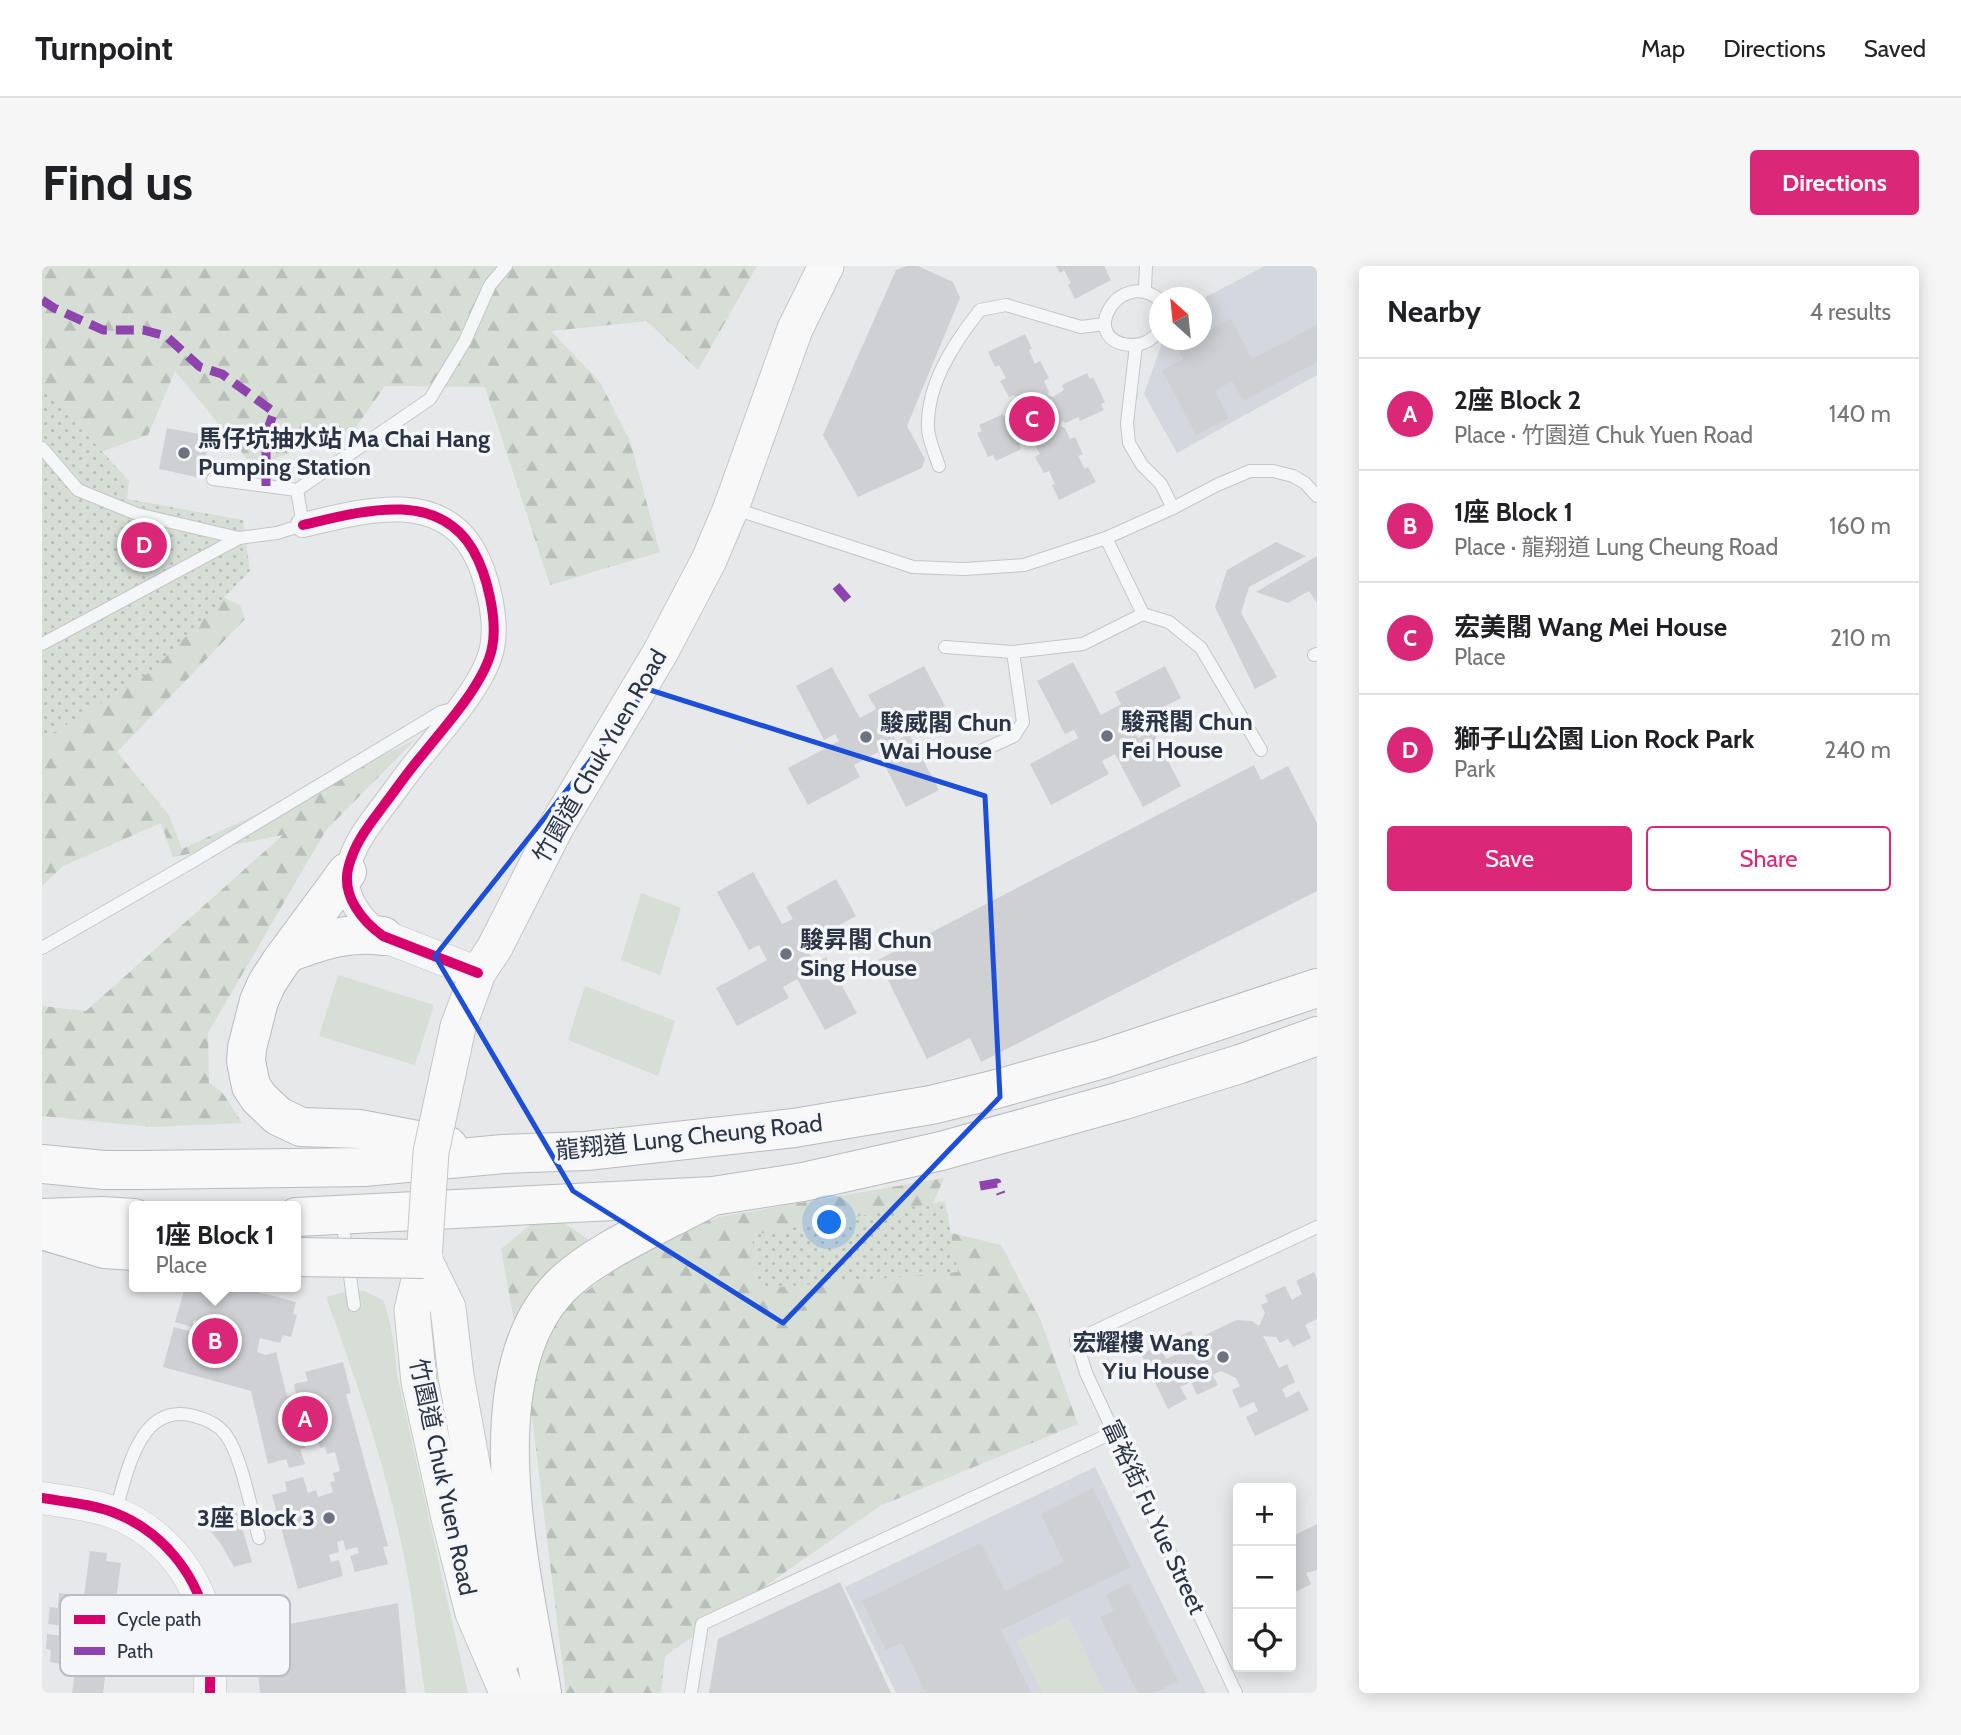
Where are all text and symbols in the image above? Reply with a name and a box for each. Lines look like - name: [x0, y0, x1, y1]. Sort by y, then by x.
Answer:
- text: Turnpoint: [35, 28, 173, 68]
- text: Map: [1641, 34, 1685, 63]
- text: Directions: [1723, 34, 1826, 63]
- text: Saved: [1864, 34, 1926, 63]
- button: Directions: [1750, 150, 1919, 215]
- text: Find us: [42, 153, 193, 212]
- north arrow: [1149, 287, 1212, 350]
- text: Nearby: [1387, 293, 1481, 330]
- text: 4 results: [1810, 298, 1891, 326]
- text: 2座 Block 2: [1454, 384, 1581, 416]
- pin: C: [1009, 393, 1055, 445]
- text: A: [1403, 400, 1417, 428]
- text: 140 m: [1829, 400, 1891, 428]
- text: Place · 竹園道 Chuk Yuen Road: [1454, 421, 1753, 449]
- place label: 馬仔坑抽水站 Ma Chai Hang Pumping Station: [198, 424, 490, 481]
- marker: 馬仔坑抽水站 Ma Chai Hang Pumping Station: [176, 445, 192, 461]
- text: 1座 Block 1: [1454, 496, 1573, 528]
- text: B: [1403, 512, 1417, 540]
- text: 160 m: [1829, 512, 1891, 540]
- pin: D: [121, 519, 167, 571]
- text: Place · 龍翔道 Lung Cheung Road: [1454, 533, 1778, 561]
- text: 宏美閣 Wang Mei House: [1454, 611, 1727, 643]
- text: C: [1403, 624, 1417, 652]
- text: 210 m: [1830, 624, 1891, 652]
- text: Place: [1454, 643, 1506, 671]
- street label: 竹園道 Chuk Yuen Road: [527, 644, 673, 868]
- place label: 駿飛閣 Chun Fei House: [1121, 707, 1253, 764]
- place label: 駿威閣 Chun Wai House: [880, 708, 1012, 765]
- text: 獅子山公園 Lion Rock Park: [1454, 723, 1754, 755]
- marker: 駿飛閣 Chun Fei House: [1099, 728, 1115, 744]
- marker: 駿威閣 Chun Wai House: [858, 729, 874, 745]
- text: D: [1402, 736, 1418, 764]
- text: 240 m: [1824, 736, 1891, 764]
- text: Park: [1454, 755, 1495, 783]
- button: Save: [1387, 826, 1632, 891]
- button: Share: [1646, 826, 1891, 891]
- place label: 駿昇閣 Chun Sing House: [800, 925, 932, 982]
- marker: 駿昇閣 Chun Sing House: [778, 946, 794, 962]
- street label: 龍翔道 Lung Cheung Road: [554, 1108, 824, 1165]
- popup: [129, 1201, 301, 1292]
- your location: [812, 1205, 846, 1239]
- text: 1座 Block 1: [156, 1219, 274, 1251]
- text: Place: [156, 1251, 207, 1279]
- pin: B: [192, 1315, 238, 1367]
- place label: 宏耀樓 Wang Yiu House: [1072, 1328, 1209, 1385]
- marker: 宏耀樓 Wang Yiu House: [1215, 1349, 1231, 1365]
- street label: 竹園道 Chuk Yuen Road: [404, 1356, 483, 1598]
- pin: A: [282, 1393, 328, 1445]
- street label: 富裕街 Fu Yue Street: [1097, 1415, 1212, 1619]
- map controls: [1233, 1483, 1296, 1672]
- button: +: [1233, 1483, 1296, 1546]
- place label: 3座 Block 3: [197, 1503, 315, 1532]
- marker: 3座 Block 3: [321, 1510, 337, 1526]
- button: −: [1233, 1546, 1296, 1609]
- legend: [60, 1595, 290, 1676]
- text: Cycle path: [117, 1608, 201, 1631]
- button: locate: [1233, 1609, 1296, 1672]
- text: Path: [117, 1640, 153, 1663]

